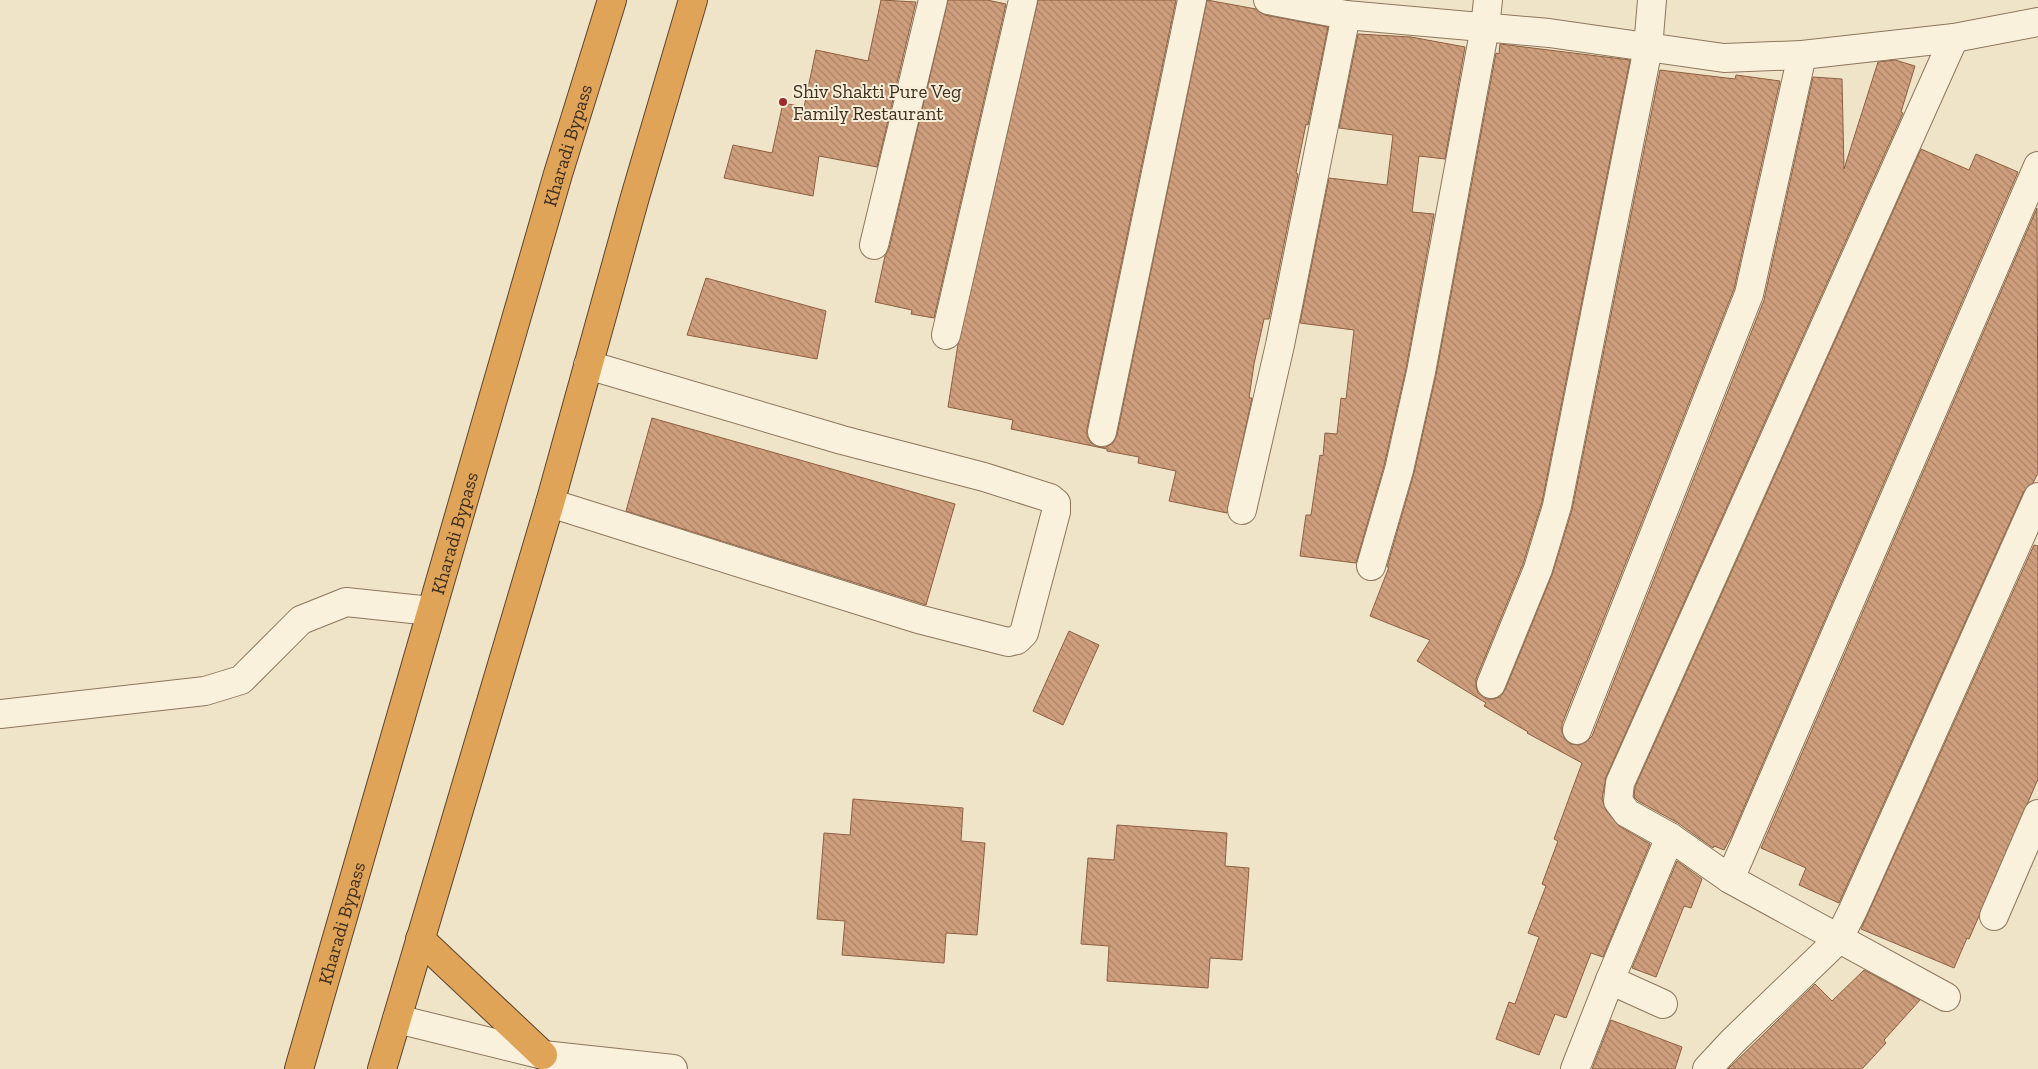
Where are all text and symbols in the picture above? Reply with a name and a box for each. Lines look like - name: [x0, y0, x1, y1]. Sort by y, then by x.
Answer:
- place label: Shiv Shakti Pure Veg Family Restaurant: [793, 80, 962, 125]
- street label: Kharadi Bypass: [538, 81, 597, 209]
- marker: Shiv Shakti Pure Veg Family Restaurant: [777, 96, 789, 108]
- street label: Kharadi Bypass: [426, 469, 483, 597]
- street label: Kharadi Bypass: [313, 859, 370, 987]

